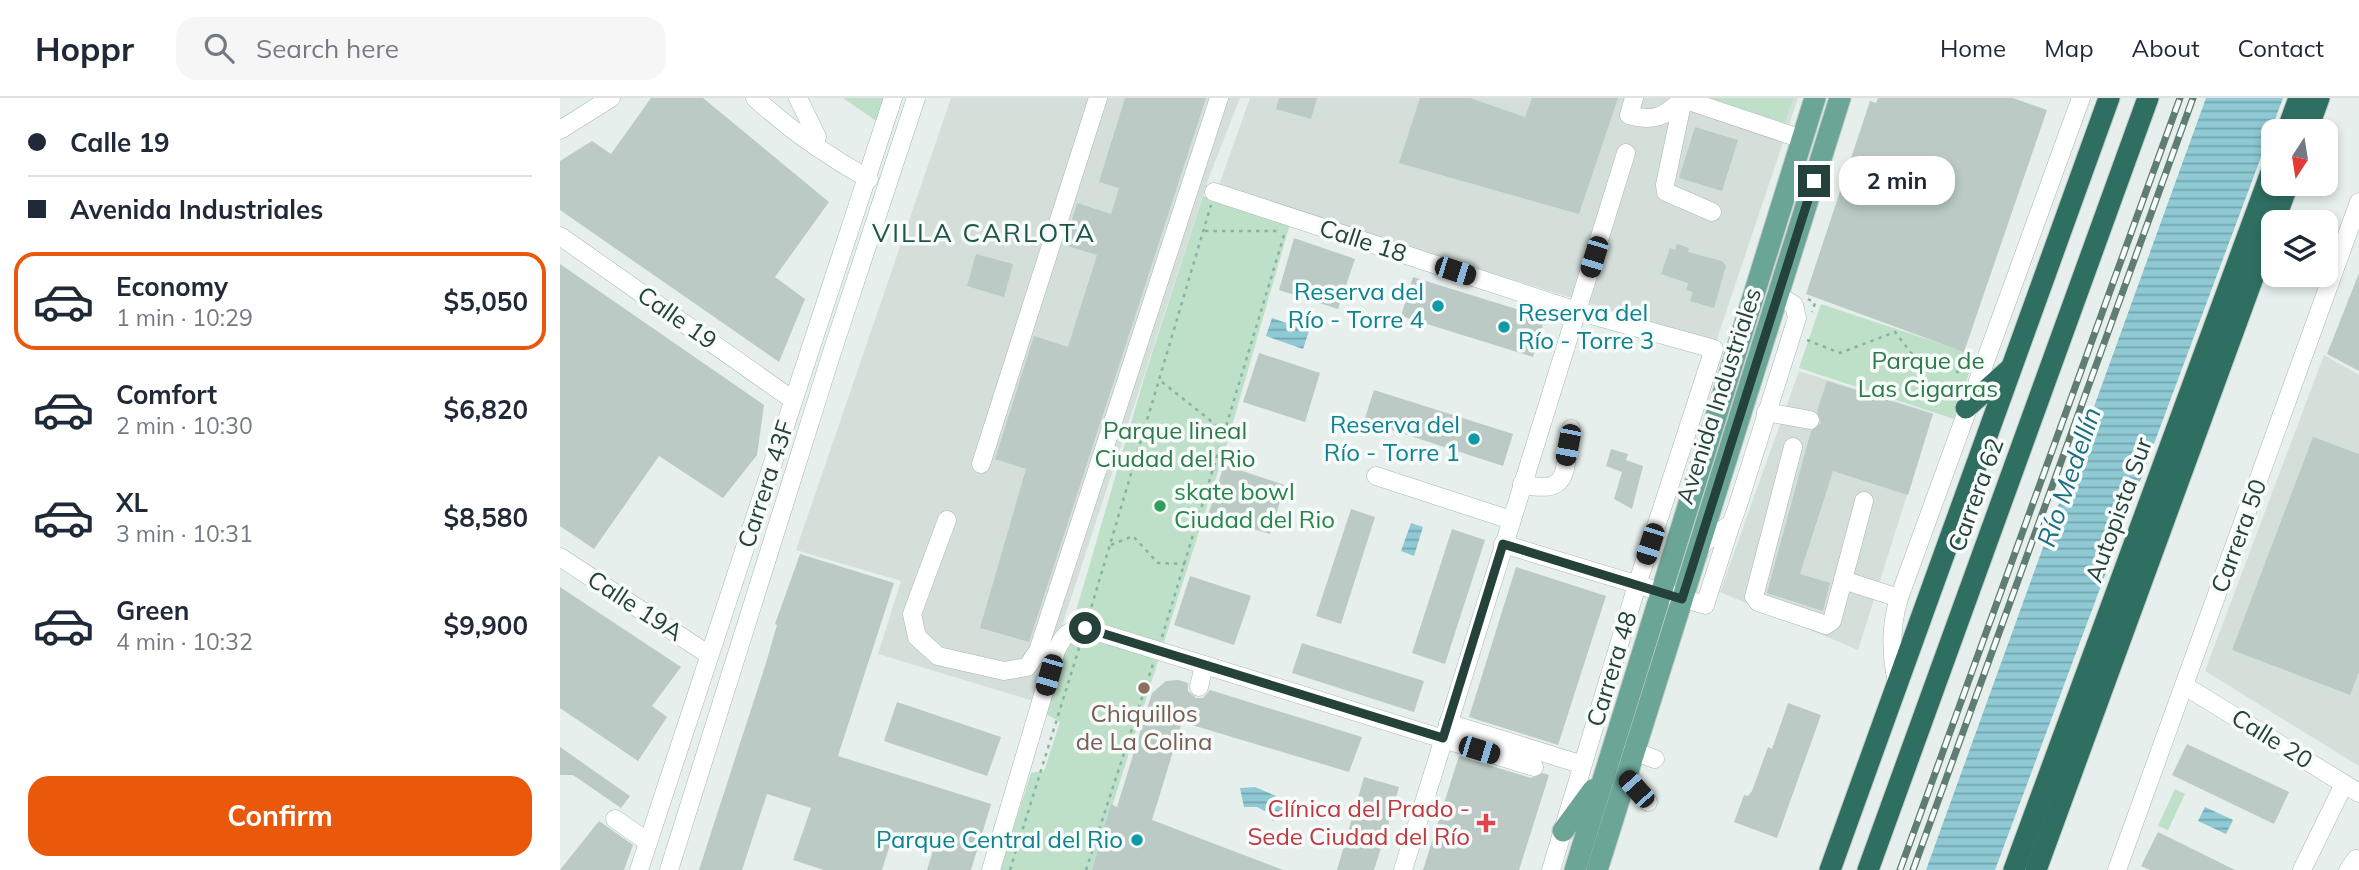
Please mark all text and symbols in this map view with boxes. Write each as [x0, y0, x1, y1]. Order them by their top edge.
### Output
search box [176, 17, 666, 80]
text: Hoppr [35, 28, 134, 69]
icon: search [200, 29, 238, 67]
text: Search here [256, 32, 399, 65]
text: Home [1940, 33, 2006, 63]
text: Map [2044, 33, 2094, 63]
text: About [2132, 33, 2200, 63]
text: Contact [2238, 33, 2324, 63]
north arrow [2261, 119, 2338, 196]
map controls [2261, 119, 2338, 287]
text: Calle 19 [70, 126, 170, 159]
callout: 2 min [1838, 156, 1954, 206]
route end [1798, 165, 1830, 197]
text: 2 min [1867, 166, 1927, 195]
text: Avenida Industriales [70, 193, 323, 226]
button: layers [2261, 210, 2338, 287]
street label: Calle 18 [1316, 212, 1411, 268]
district label: VILLA CARLOTA [872, 216, 1096, 249]
car [1578, 234, 1611, 280]
car [1432, 255, 1479, 287]
icon: car [32, 270, 95, 333]
text: Economy [116, 270, 228, 303]
place label: Reserva del Río - Torre 4 [1288, 276, 1424, 334]
street label: Calle 19 [632, 279, 723, 355]
street label: Avenida Industriales [1669, 284, 1767, 508]
text: $5,050 [444, 285, 528, 318]
place label: Reserva del Río - Torre 3 [1518, 297, 1654, 355]
marker: Reserva del Río - Torre 4 [1430, 298, 1446, 314]
text: 1 min · 10:29 [116, 303, 253, 332]
marker: Reserva del Río - Torre 3 [1496, 319, 1512, 335]
park label: Parque de Las Cigarras [1858, 345, 1998, 403]
icon: car [32, 378, 95, 441]
text: Comfort [116, 378, 217, 411]
text: $6,820 [444, 393, 528, 426]
water label: Río Medellín [2029, 403, 2108, 551]
place label: Reserva del Río - Torre 1 [1324, 409, 1460, 467]
text: 2 min · 10:30 [116, 411, 253, 440]
park label: Parque lineal Ciudad del Rio [1095, 415, 1255, 473]
street label: Carrera 43F [730, 416, 800, 551]
car [1554, 422, 1583, 468]
marker: Reserva del Río - Torre 1 [1466, 431, 1482, 447]
street label: Autopista Sur [2078, 433, 2158, 586]
street label: Carrera 62 [1941, 434, 2009, 556]
street label: Carrera 50 [2204, 475, 2272, 597]
place label: skate bowl Ciudad del Rio [1174, 476, 1335, 534]
icon: car [32, 486, 95, 549]
text: XL [116, 486, 148, 519]
marker: skate bowl Ciudad del Rio [1152, 498, 1168, 514]
text: $8,580 [444, 501, 528, 534]
text: 3 min · 10:31 [116, 519, 253, 548]
car [1634, 521, 1667, 567]
street label: Calle 19A [582, 563, 689, 647]
icon: car [32, 594, 95, 657]
text: Green [116, 594, 189, 627]
street label: Carrera 48 [1579, 608, 1643, 730]
text: $9,900 [444, 609, 528, 642]
route start [1069, 612, 1101, 644]
text: 4 min · 10:32 [116, 627, 253, 656]
car [1034, 652, 1065, 698]
marker: Chiquillos de La Colina [1136, 680, 1152, 696]
place label: Chiquillos de La Colina [1076, 698, 1212, 756]
street label: Calle 20 [2226, 702, 2319, 775]
car [1456, 734, 1503, 766]
car [1615, 766, 1658, 812]
button: Confirm [28, 776, 532, 856]
place label: Clínica del Prado - Sede Ciudad del Río [1247, 793, 1470, 851]
marker: Clínica del Prado - Sede Ciudad del Río [1476, 813, 1496, 833]
place label: Parque Central del Rio [876, 824, 1123, 854]
marker: Parque Central del Rio [1129, 832, 1145, 848]

